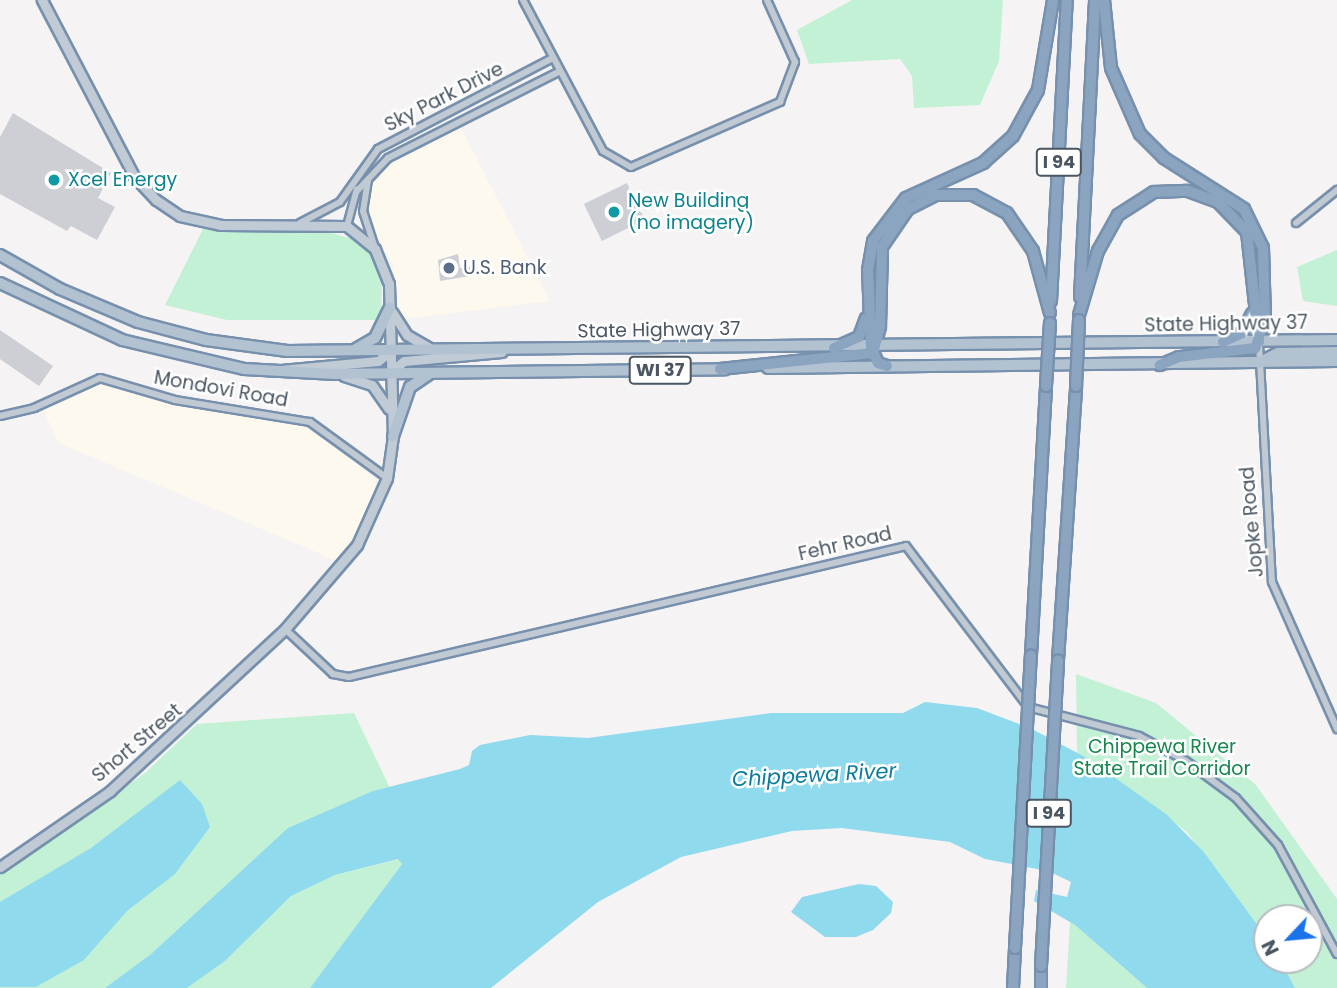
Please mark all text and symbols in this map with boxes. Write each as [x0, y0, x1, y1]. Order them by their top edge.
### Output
street label: Sky Park Drive [381, 57, 507, 137]
road number: I 94 [1034, 148, 1084, 176]
place label: Xcel Energy [68, 169, 177, 191]
marker: Xcel Energy [46, 172, 62, 188]
place label: New Building (no imagery) [628, 190, 754, 234]
marker: New Building (no imagery) [606, 204, 622, 220]
place label: U.S. Bank [463, 257, 546, 279]
marker: U.S. Bank [441, 260, 457, 276]
street label: State Highway 37 [1144, 311, 1308, 337]
street label: State Highway 37 [577, 317, 741, 343]
road number: WI 37 [628, 356, 692, 384]
street label: Mondovi Road [152, 366, 290, 412]
street label: Jopke Road [1236, 466, 1268, 578]
street label: Fehr Road [796, 522, 894, 566]
street label: Short Street [87, 699, 187, 787]
park label: Chippewa River State Trail Corridor [1073, 736, 1251, 780]
water label: Chippewa River [731, 758, 897, 792]
road number: I 94 [1024, 798, 1074, 828]
north arrow [1253, 904, 1323, 974]
text: N [1255, 935, 1286, 960]

